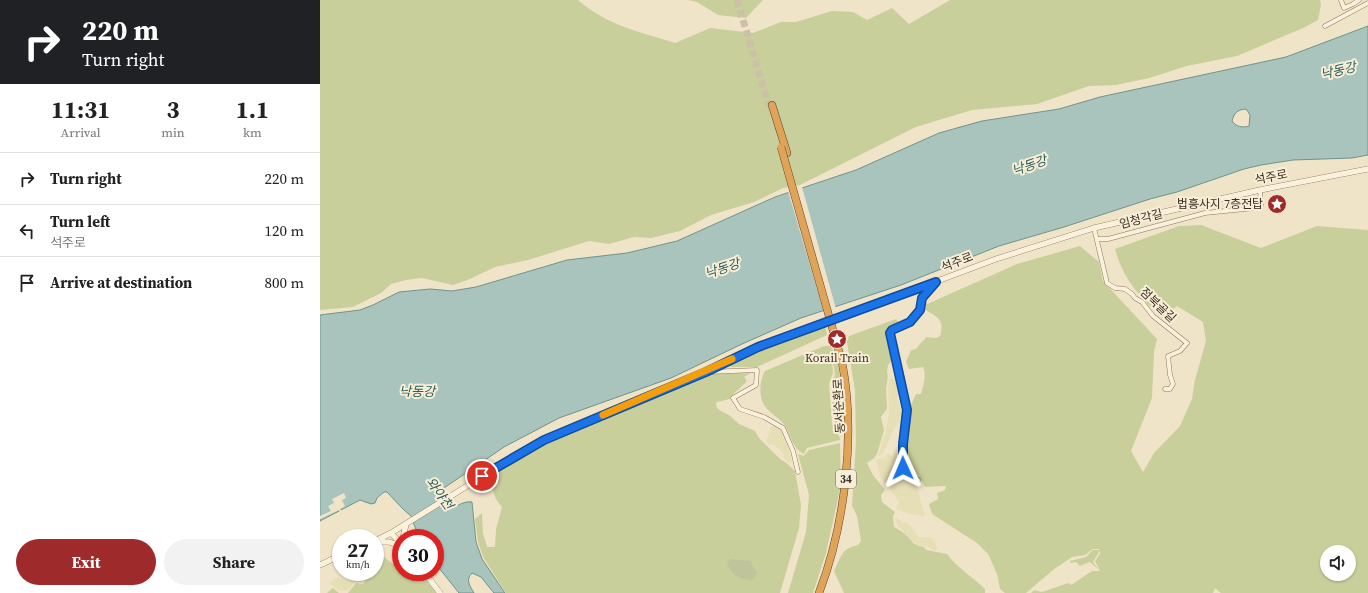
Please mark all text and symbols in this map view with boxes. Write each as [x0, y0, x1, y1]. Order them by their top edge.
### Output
text: 220 m [82, 11, 159, 49]
icon: right [16, 16, 68, 68]
text: Turn right [82, 47, 164, 72]
water label: 낙동강 [1319, 58, 1359, 83]
text: 11:31 [51, 93, 110, 126]
text: 3 [166, 93, 180, 126]
text: 1.1 [236, 93, 269, 126]
text: Arrival [61, 124, 101, 141]
text: min [161, 124, 185, 141]
text: km [243, 124, 262, 141]
water label: 낙동강 [1009, 151, 1051, 179]
street label: 석주로 [1253, 166, 1289, 188]
icon: right [16, 168, 38, 190]
text: Turn right [50, 168, 122, 189]
text: 220 m [264, 168, 304, 189]
place icon: 법흥사지 7층전탑 [1266, 193, 1288, 215]
place label: 법흥사지 7층전탑 [1177, 196, 1263, 212]
street label: 임청각길 [1118, 206, 1164, 232]
text: Turn left [50, 211, 110, 232]
icon: left [16, 220, 38, 242]
text: 120 m [264, 220, 304, 241]
text: 석주로 [50, 234, 86, 251]
street label: 석주로 [939, 249, 975, 275]
water label: 낙동강 [702, 254, 744, 282]
icon: arrive [16, 272, 38, 294]
text: Arrive at destination [50, 272, 192, 293]
text: 800 m [264, 272, 304, 293]
street label: 점북골길 [1136, 284, 1180, 326]
place icon: Korail Train [826, 328, 848, 350]
place label: Korail Train [805, 350, 869, 366]
street label: 동서순환로 [830, 378, 848, 434]
water label: 낙동강 [399, 383, 437, 400]
position arrow [882, 447, 924, 489]
pin [465, 459, 499, 493]
icon: arrive [471, 465, 493, 487]
road number: 34 [836, 470, 856, 488]
water label: 와야천 [422, 474, 458, 514]
speed limit sign: 30 [392, 529, 444, 581]
text: 27 [347, 536, 369, 564]
button: Exit [16, 539, 156, 585]
button: Share [164, 539, 304, 585]
map controls [1320, 545, 1356, 581]
button: sound [1320, 545, 1356, 581]
text: km/h [346, 558, 370, 571]

